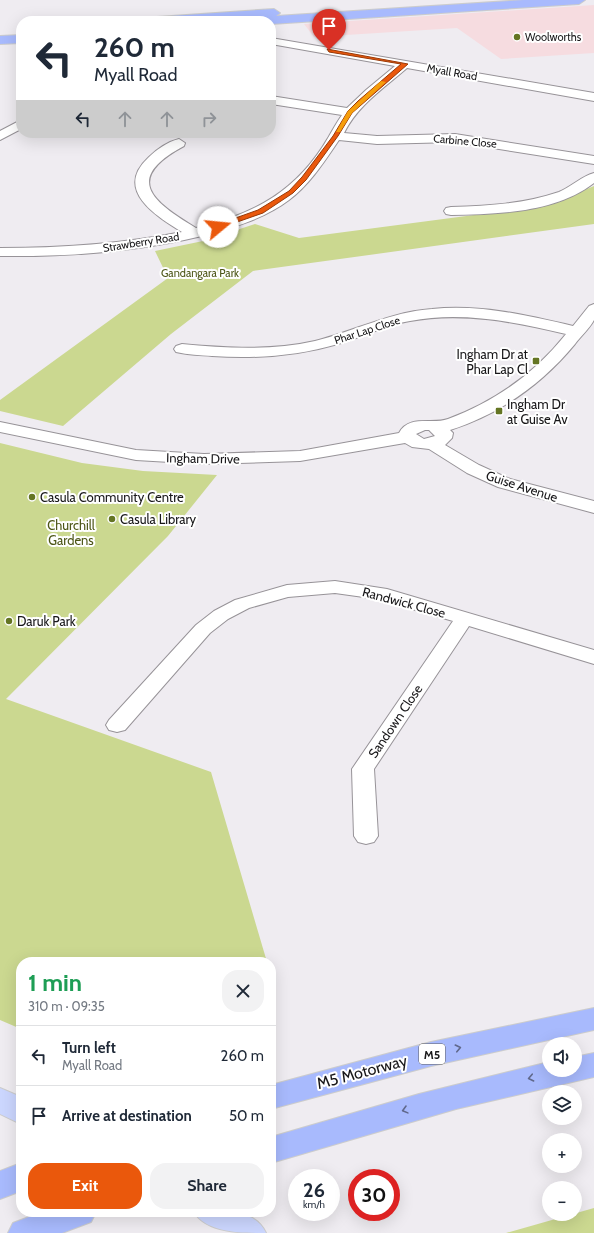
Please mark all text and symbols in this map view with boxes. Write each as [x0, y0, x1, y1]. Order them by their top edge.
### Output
pin [312, 9, 346, 50]
icon: arrive [318, 15, 340, 37]
text: 260 m [94, 30, 175, 64]
place label: Woolworths [525, 30, 582, 44]
icon: left [28, 32, 80, 84]
marker: Woolworths [512, 32, 522, 42]
street label: Myall Road [426, 61, 478, 83]
text: Myall Road [94, 64, 177, 86]
icon: left [72, 108, 94, 130]
icon: ahead [114, 108, 136, 130]
icon: ahead [156, 108, 178, 130]
icon: right [198, 108, 220, 130]
street label: Carbine Close [433, 131, 498, 151]
position arrow [197, 206, 239, 248]
street label: Strawberry Road [102, 229, 180, 255]
park label: Gandangara Park [161, 266, 239, 280]
street label: Phar Lap Close [332, 313, 402, 347]
place label: Ingham Dr at Phar Lap Cl [457, 346, 529, 377]
marker: Ingham Dr at Phar Lap Cl [531, 356, 541, 366]
place label: Ingham Dr at Guise Av [507, 396, 568, 427]
marker: Ingham Dr at Guise Av [494, 406, 504, 416]
street label: Ingham Drive [166, 449, 240, 467]
street label: Guise Avenue [484, 467, 560, 505]
place label: Casula Community Centre [40, 489, 184, 505]
marker: Casula Community Centre [27, 492, 37, 502]
place label: Casula Library [120, 511, 197, 527]
marker: Casula Library [107, 514, 117, 524]
park label: Churchill Gardens [47, 517, 95, 548]
street label: Randwick Close [361, 583, 448, 621]
place label: Daruk Park [17, 613, 76, 629]
marker: Daruk Park [4, 616, 14, 626]
street label: Sandown Close [365, 681, 426, 761]
text: 1 min [28, 968, 82, 997]
button: close [222, 970, 264, 1012]
text: 310 m · 09:35 [28, 998, 105, 1014]
map controls [542, 1037, 582, 1221]
button: sound [542, 1037, 582, 1077]
text: Turn left [62, 1039, 116, 1057]
road number: M5 [419, 1044, 445, 1064]
one-way arrow [454, 1044, 461, 1053]
icon: left [28, 1045, 50, 1067]
text: 260 m [221, 1047, 264, 1065]
street label: M5 Motorway [315, 1051, 409, 1093]
text: Myall Road [62, 1057, 122, 1073]
one-way arrow [528, 1074, 534, 1082]
button: layers [542, 1085, 582, 1125]
icon: arrive [28, 1105, 50, 1127]
one-way arrow [401, 1105, 408, 1113]
text: Arrive at destination [62, 1107, 192, 1125]
text: 50 m [229, 1107, 264, 1125]
button: + [542, 1133, 582, 1173]
button: Exit [28, 1163, 142, 1209]
button: Share [150, 1163, 264, 1209]
speed limit sign: 30 [348, 1169, 400, 1221]
text: 26 [303, 1178, 325, 1202]
button: − [542, 1181, 582, 1221]
text: km/h [303, 1198, 325, 1211]

